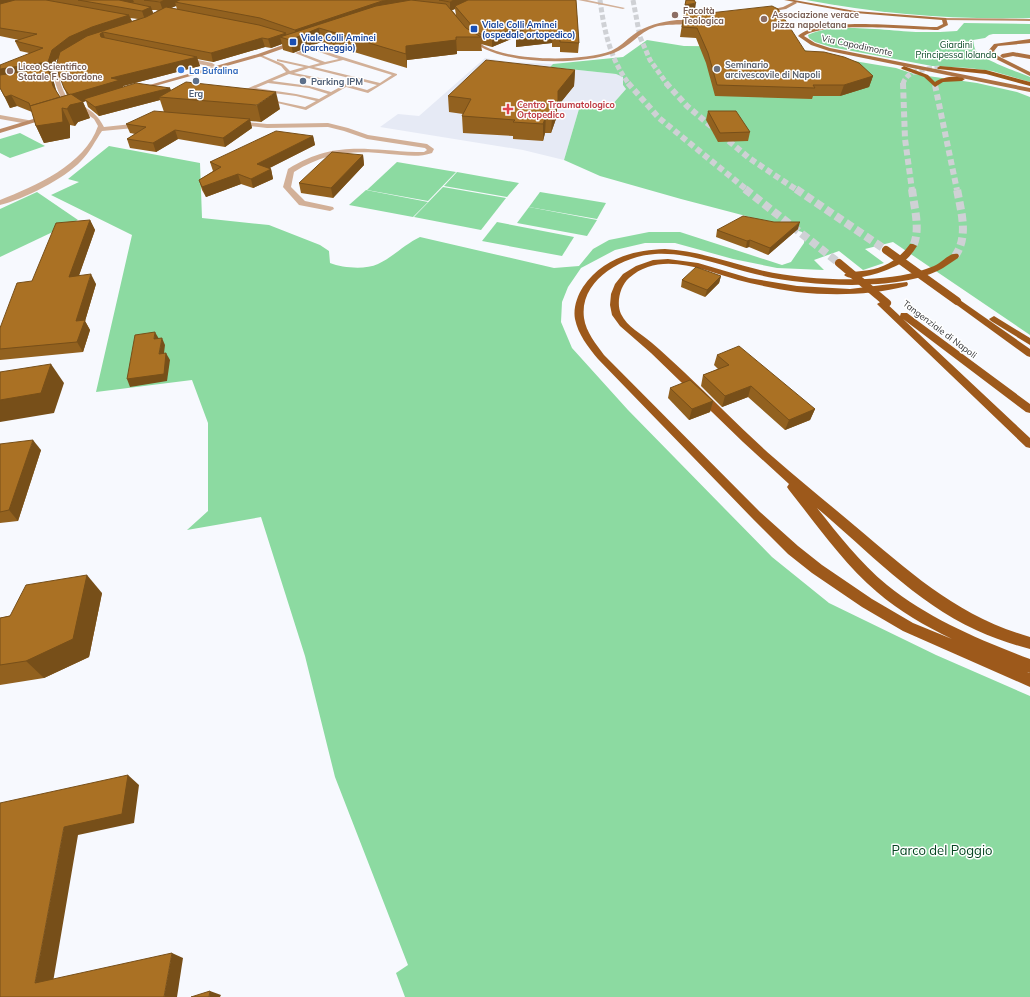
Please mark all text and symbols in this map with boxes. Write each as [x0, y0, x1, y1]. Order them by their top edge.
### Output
place label: Facoltà Teologica [683, 5, 724, 26]
place label: Associazione verace pizza napoletana [772, 9, 859, 30]
marker: Facoltà Teologica [670, 10, 680, 20]
marker: Associazione verace pizza napoletana [759, 14, 769, 24]
place label: Viale Colli Aminei (ospedale ortopedico) [481, 19, 576, 40]
marker: Viale Colli Aminei (ospedale ortopedico) [469, 24, 479, 34]
place label: Viale Colli Aminei (parcheggio) [300, 32, 376, 53]
street label: Via Capodimonte [821, 32, 893, 58]
marker: Viale Colli Aminei (parcheggio) [288, 37, 298, 47]
park label: Giardini Principessa Iolanda [915, 39, 997, 60]
place label: Seminario arcivescovile di Napoli [725, 59, 820, 80]
place label: Liceo Scientifico Statale F. Sbordone [18, 61, 103, 82]
marker: Seminario arcivescovile di Napoli [712, 64, 722, 74]
marker: La Bufalina [176, 65, 186, 75]
place label: La Bufalina [189, 65, 239, 76]
marker: Liceo Scientifico Statale F. Sbordone [5, 66, 15, 76]
marker: Erg [191, 76, 201, 86]
marker: Parking IPM [298, 76, 308, 86]
place label: Parking IPM [311, 76, 363, 87]
place label: Erg [189, 88, 204, 99]
place label: Centro Traumatologico Ortopedico [517, 99, 615, 120]
marker: Centro Traumatologico Ortopedico [502, 103, 514, 115]
street label: Tangenziale di Napoli [901, 298, 979, 360]
park label: Parco del Poggio [892, 842, 992, 858]

